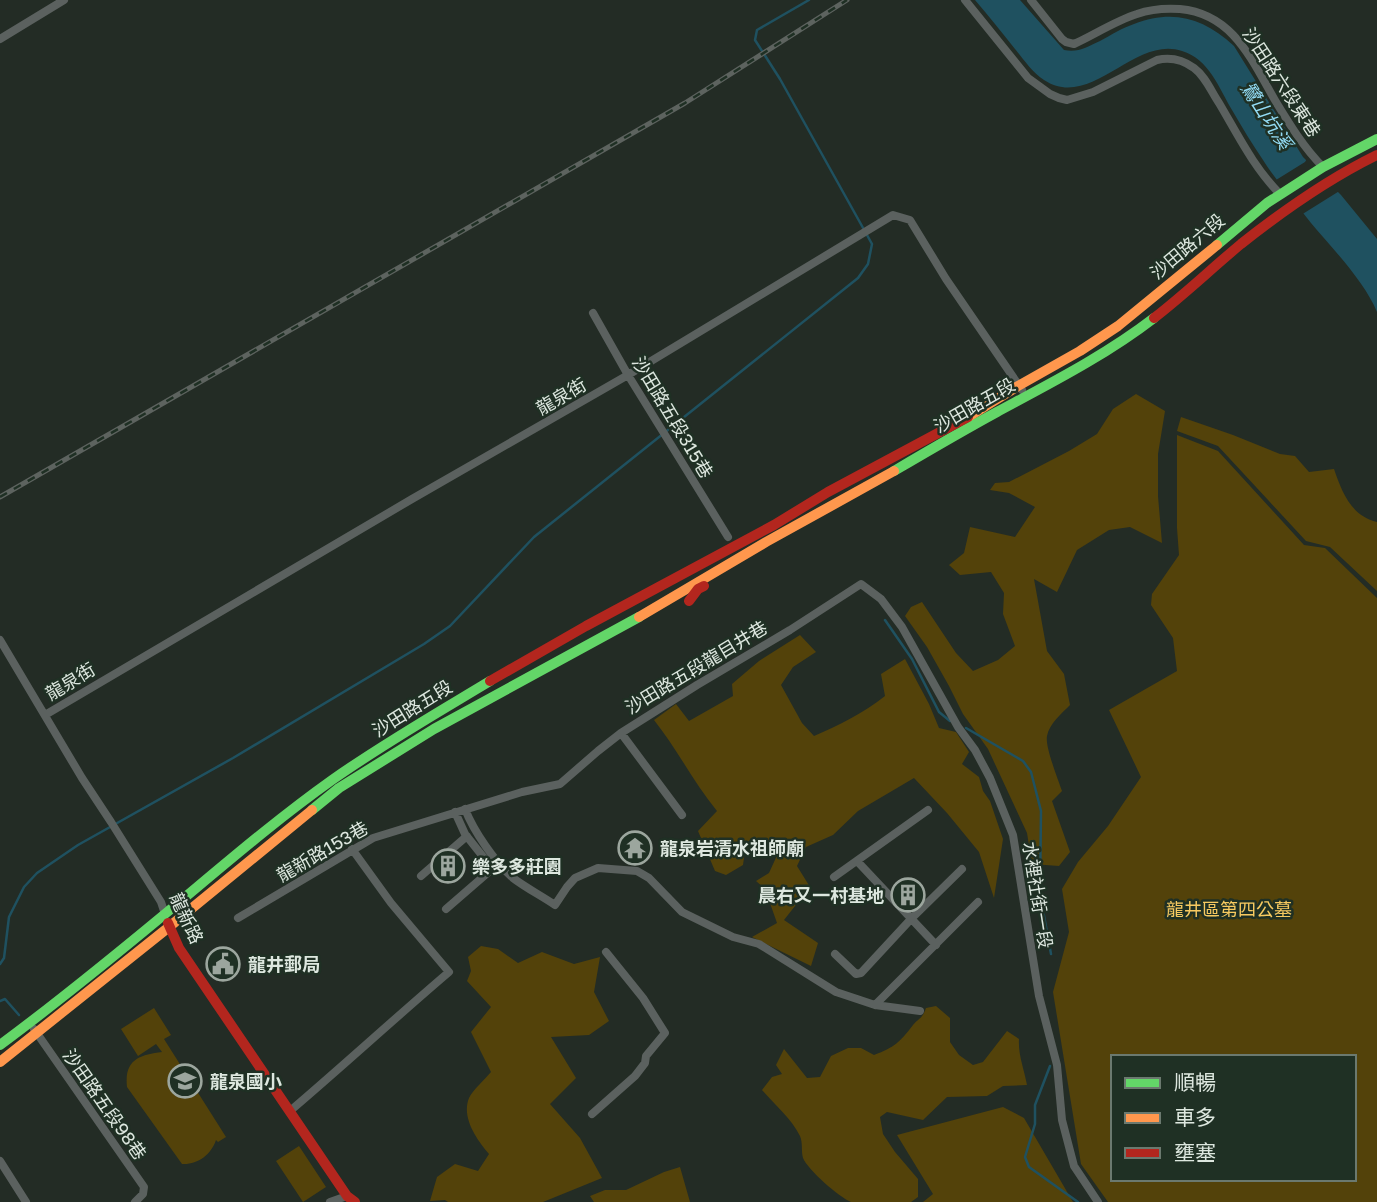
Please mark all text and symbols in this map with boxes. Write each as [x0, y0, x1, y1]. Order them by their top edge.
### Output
street label: 沙田路六段東巷 [1238, 23, 1326, 141]
water label: 鷺山坑溪 [1237, 77, 1299, 156]
street label: 沙田路六段 [1145, 209, 1229, 283]
street label: 沙田路五段315巷 [628, 352, 718, 482]
street label: 龍泉街 [532, 373, 590, 419]
street label: 沙田路五段 [930, 373, 1018, 437]
street label: 沙田路五段龍目井巷 [621, 616, 771, 718]
street label: 龍泉街 [41, 658, 99, 704]
street label: 沙田路五段 [368, 675, 456, 741]
street label: 龍新路153巷 [272, 816, 372, 886]
temple icon: 龍泉岩清水祖師廟 [616, 829, 654, 867]
place label: 龍泉岩清水祖師廟 [660, 837, 804, 859]
street label: 水裡社街一段 [1019, 840, 1057, 950]
building icon: 樂多多莊園 [429, 847, 467, 885]
place label: 樂多多莊園 [472, 855, 562, 877]
building icon: 晨右又一村基地 [889, 876, 927, 914]
place label: 晨右又一村基地 [758, 884, 884, 906]
street label: 龍新路 [166, 889, 208, 947]
park label: 龍井區第四公墓 [1166, 898, 1292, 920]
public building icon: 龍井郵局 [204, 945, 242, 983]
place label: 龍井郵局 [248, 953, 320, 975]
street label: 沙田路五段98巷 [59, 1044, 151, 1164]
legend [1111, 1055, 1356, 1181]
school or university icon: 龍泉國小 [166, 1062, 204, 1100]
text: 順暢 [1174, 1069, 1216, 1095]
place label: 龍泉國小 [210, 1070, 282, 1092]
text: 車多 [1174, 1104, 1216, 1130]
text: 壅塞 [1174, 1139, 1216, 1165]

